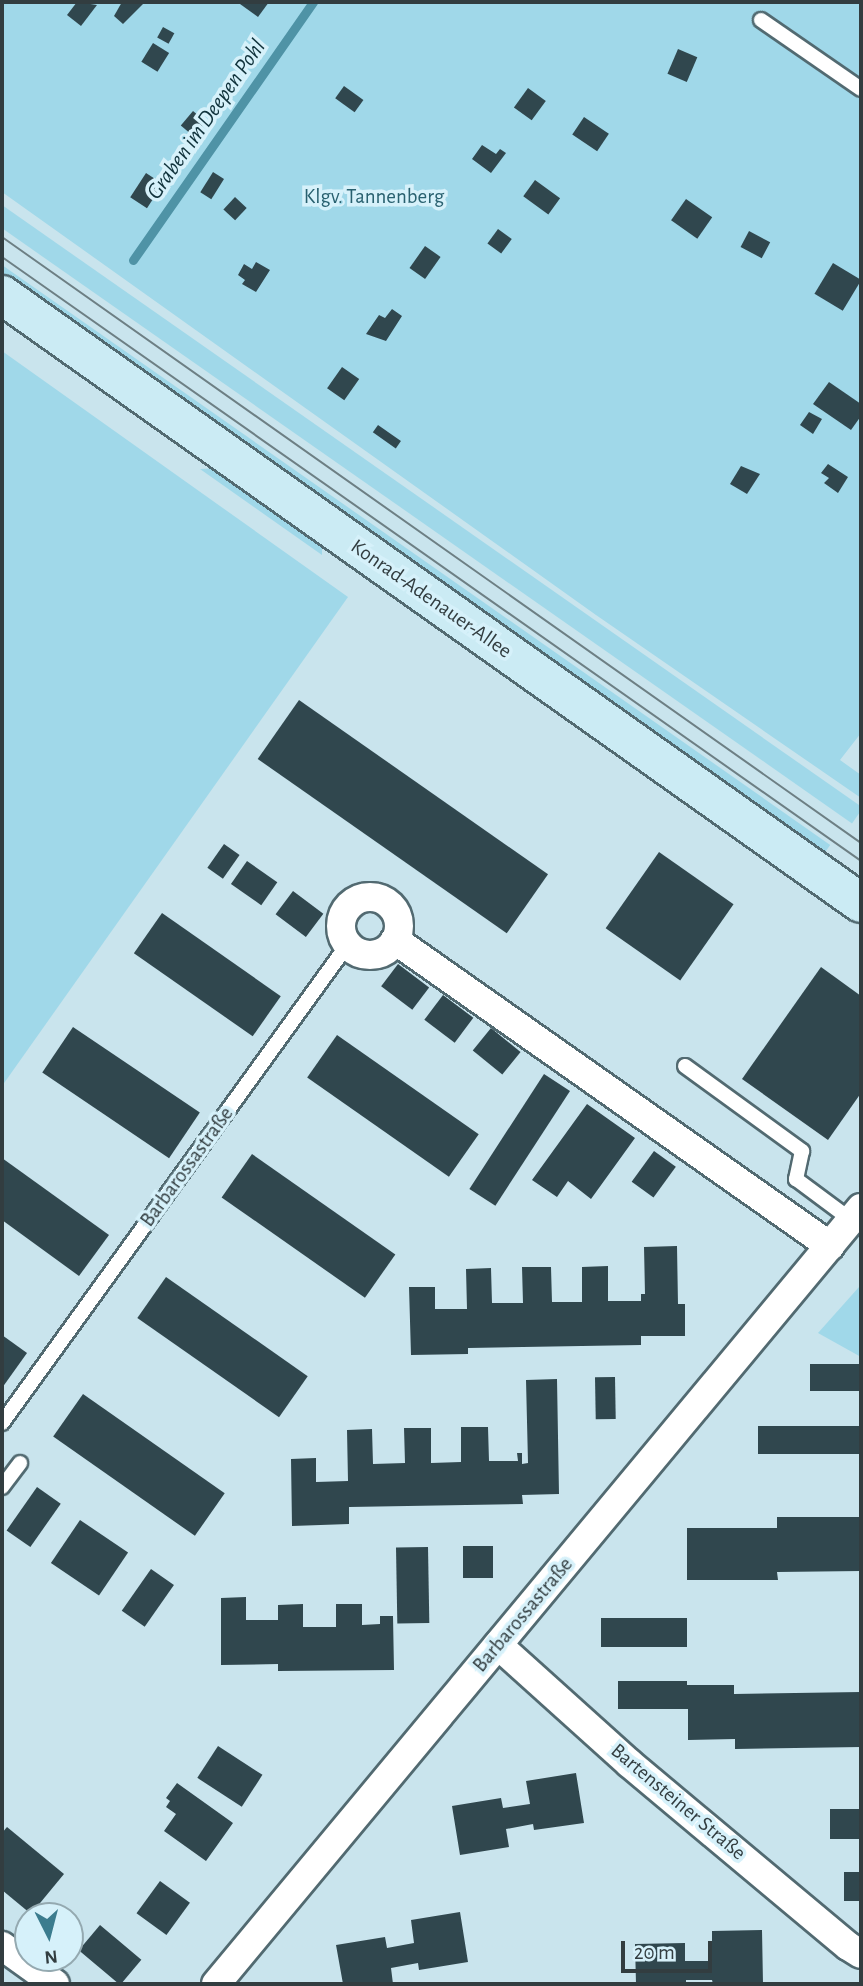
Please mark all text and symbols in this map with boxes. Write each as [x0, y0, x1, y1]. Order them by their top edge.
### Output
water label: Graben im Deepen Pohl [141, 35, 273, 205]
park label: Klgv. Tannenberg [304, 184, 444, 210]
street label: Konrad-Adenauer-Allee [346, 534, 516, 664]
street label: Barbarossastraße [135, 1102, 239, 1232]
street label: Barbarossastraße [468, 1552, 578, 1678]
street label: Bartensteiner Straße [605, 1738, 751, 1866]
north arrow [14, 1902, 84, 1972]
scale bar [625, 1926, 716, 1970]
text: 20 m [634, 1942, 675, 1963]
text: N [43, 1946, 59, 1967]

